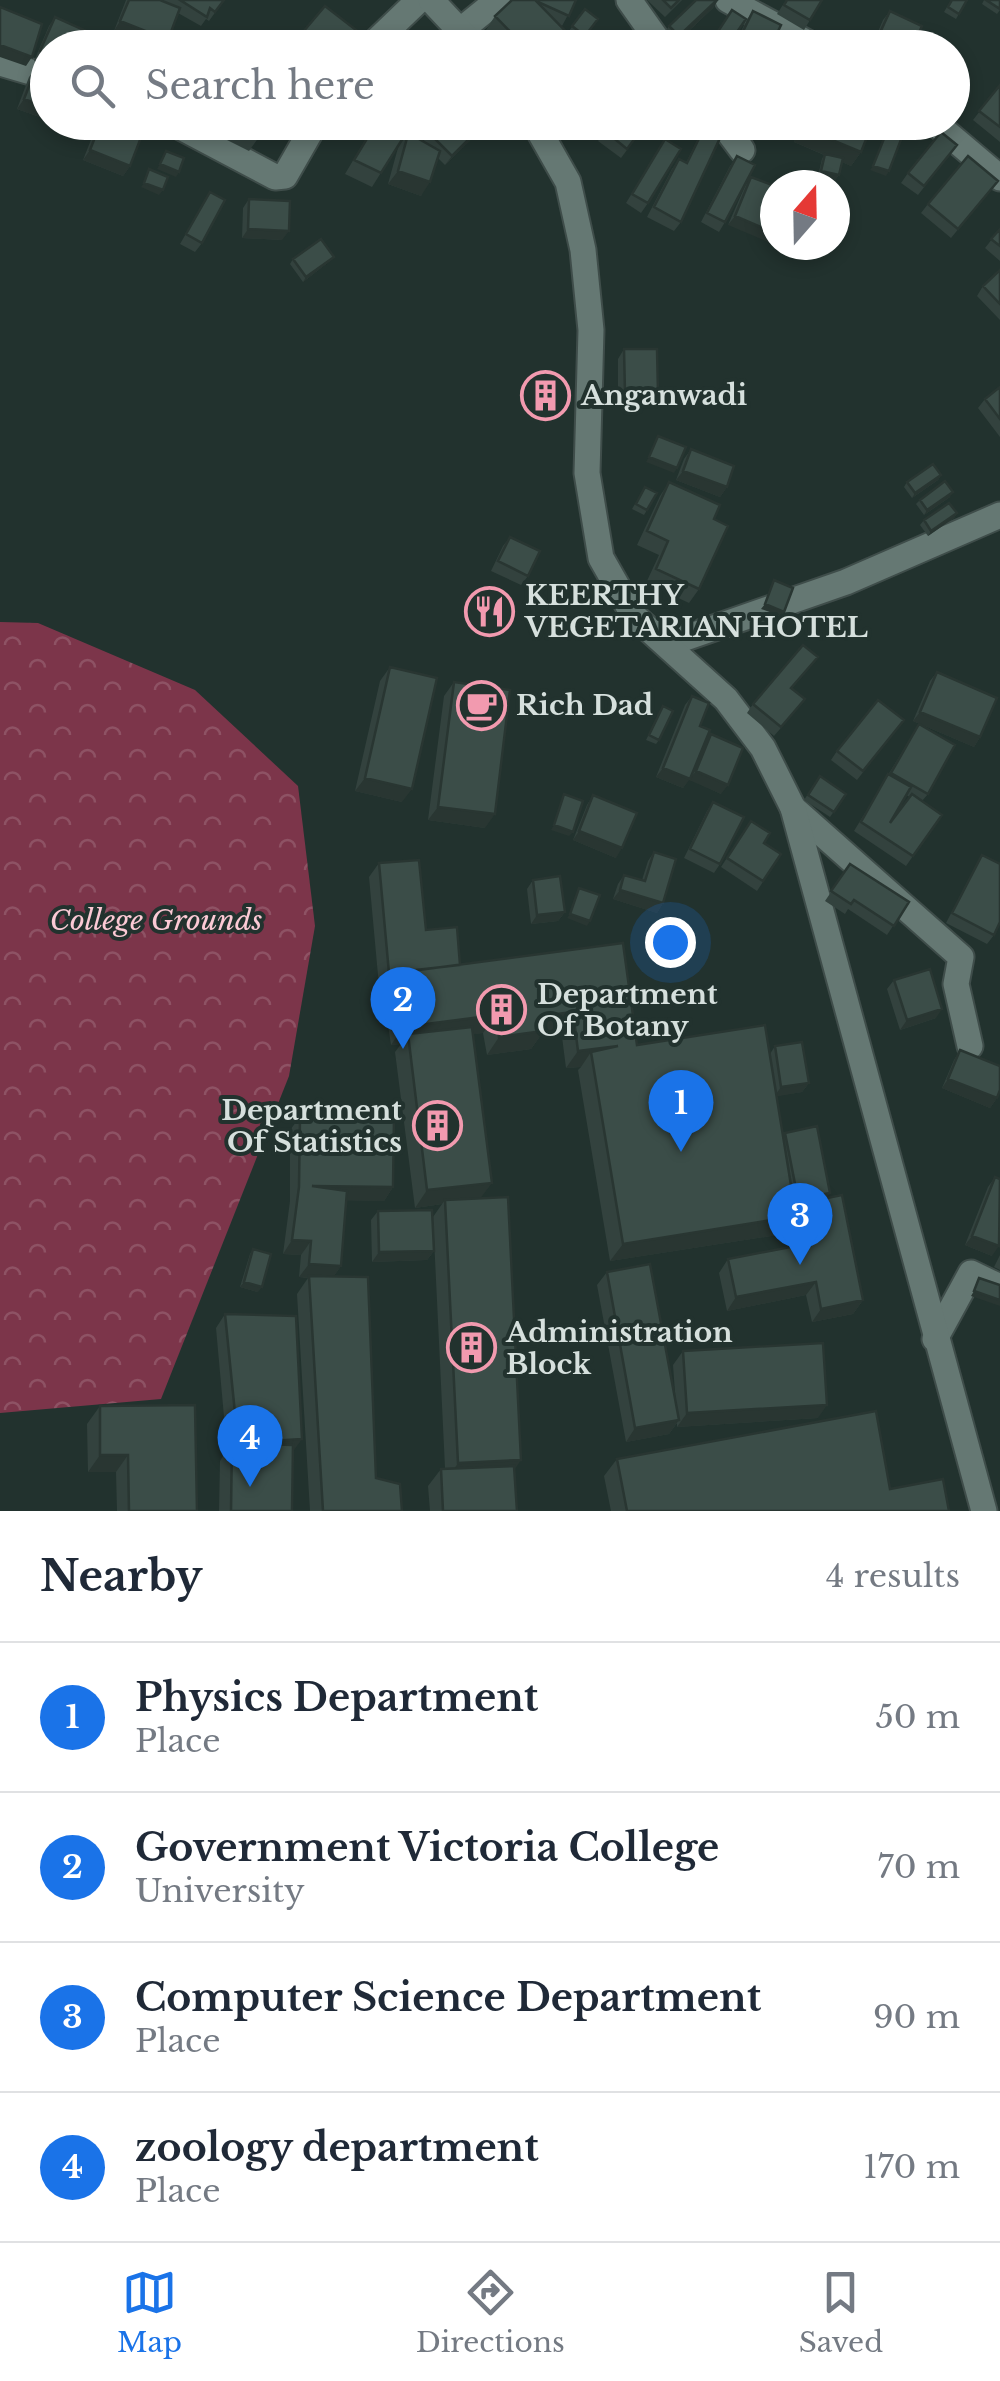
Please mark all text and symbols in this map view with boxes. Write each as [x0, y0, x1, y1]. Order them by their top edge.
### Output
search box [30, 30, 970, 140]
icon: search [65, 58, 120, 113]
text: Search here [145, 62, 375, 109]
north arrow [760, 170, 850, 260]
building icon: Anganwadi [520, 369, 572, 421]
place label: Anganwadi [580, 378, 747, 413]
place label: KEERTHY VEGETARIAN HOTEL [524, 578, 868, 645]
restaurant icon: KEERTHY VEGETARIAN HOTEL [464, 585, 516, 637]
cafe icon: Rich Dad [455, 679, 507, 731]
place label: Rich Dad [516, 688, 653, 723]
park label: College Grounds [50, 903, 262, 938]
your location [645, 917, 696, 968]
pin: 2 [370, 966, 436, 1049]
place label: Department Of Botany [537, 977, 718, 1044]
building icon: Department Of Botany [476, 984, 528, 1036]
pin: 1 [648, 1070, 714, 1152]
place label: Department Of Statistics [221, 1093, 402, 1160]
building icon: Department Of Statistics [411, 1100, 463, 1152]
pin: 3 [768, 1182, 832, 1265]
place label: Administration Block [505, 1315, 733, 1382]
building icon: Administration Block [445, 1322, 497, 1374]
pin: 4 [218, 1404, 282, 1487]
text: Nearby [40, 1550, 203, 1602]
text: 4 results [826, 1556, 960, 1596]
text: Physics Department [135, 1674, 538, 1721]
text: 1 [66, 1697, 79, 1737]
text: 50 m [875, 1697, 960, 1737]
text: Place [135, 1721, 221, 1761]
text: Government Victoria College [135, 1824, 719, 1871]
text: 2 [62, 1847, 83, 1887]
text: 70 m [878, 1847, 960, 1887]
text: University [135, 1871, 305, 1911]
text: Computer Science Department [135, 1974, 761, 2021]
text: 3 [62, 1997, 83, 2037]
text: 90 m [873, 1997, 960, 2037]
text: Place [135, 2021, 221, 2061]
text: zoology department [135, 2124, 539, 2171]
text: 4 [62, 2147, 83, 2187]
text: 170 m [863, 2147, 960, 2187]
text: Place [135, 2171, 221, 2211]
tab: Map [117, 2265, 182, 2360]
tab: Directions [416, 2265, 565, 2360]
tab: Saved [799, 2265, 883, 2360]

